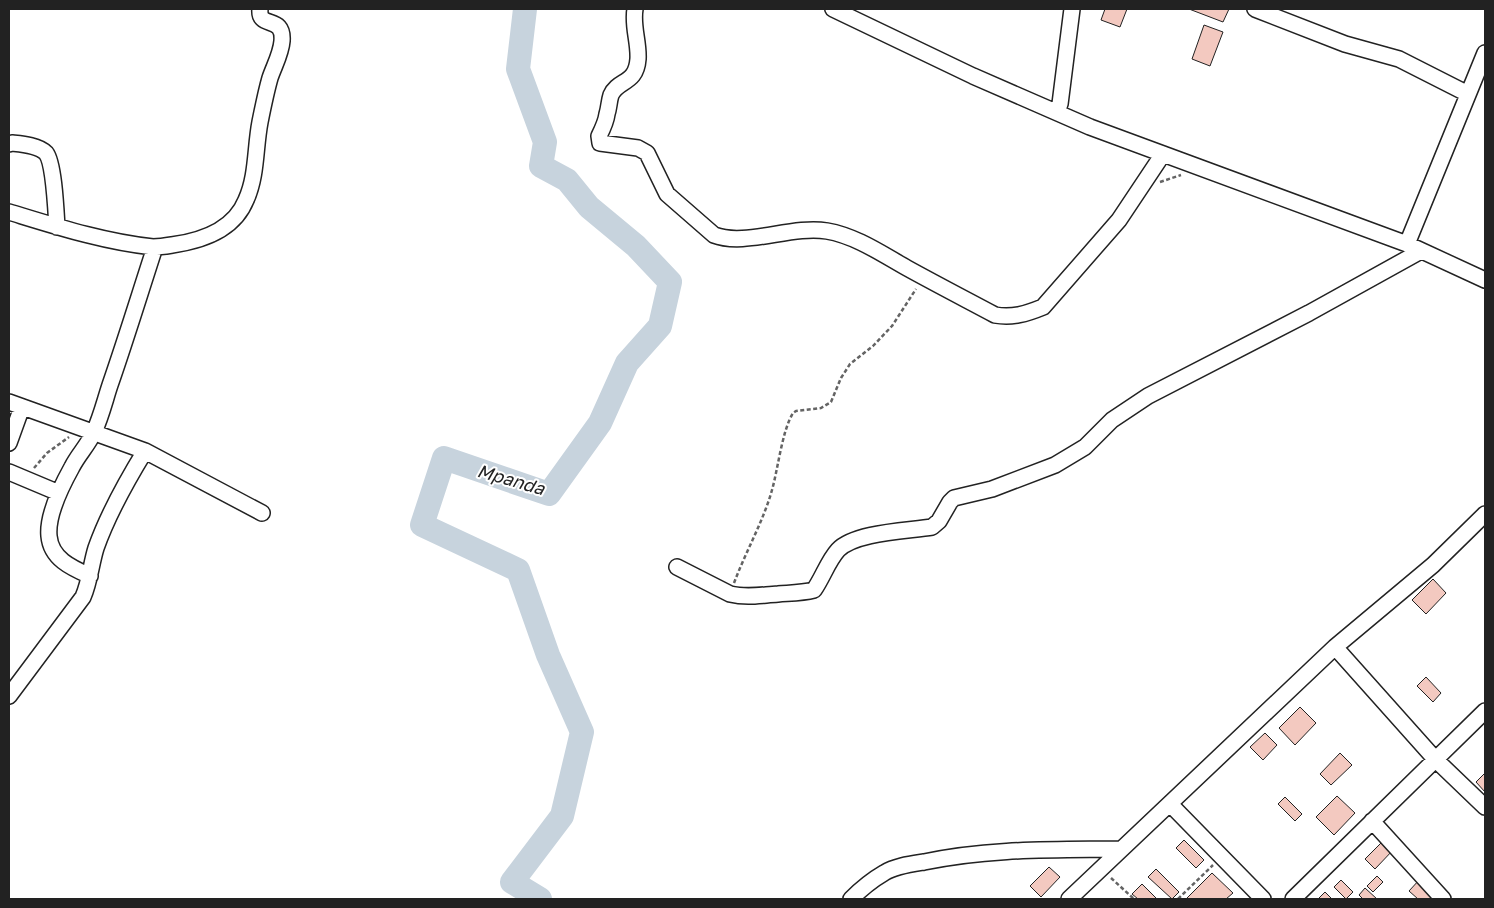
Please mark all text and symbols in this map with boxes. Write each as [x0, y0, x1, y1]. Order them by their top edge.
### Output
water label: Mpanda [475, 459, 548, 499]

